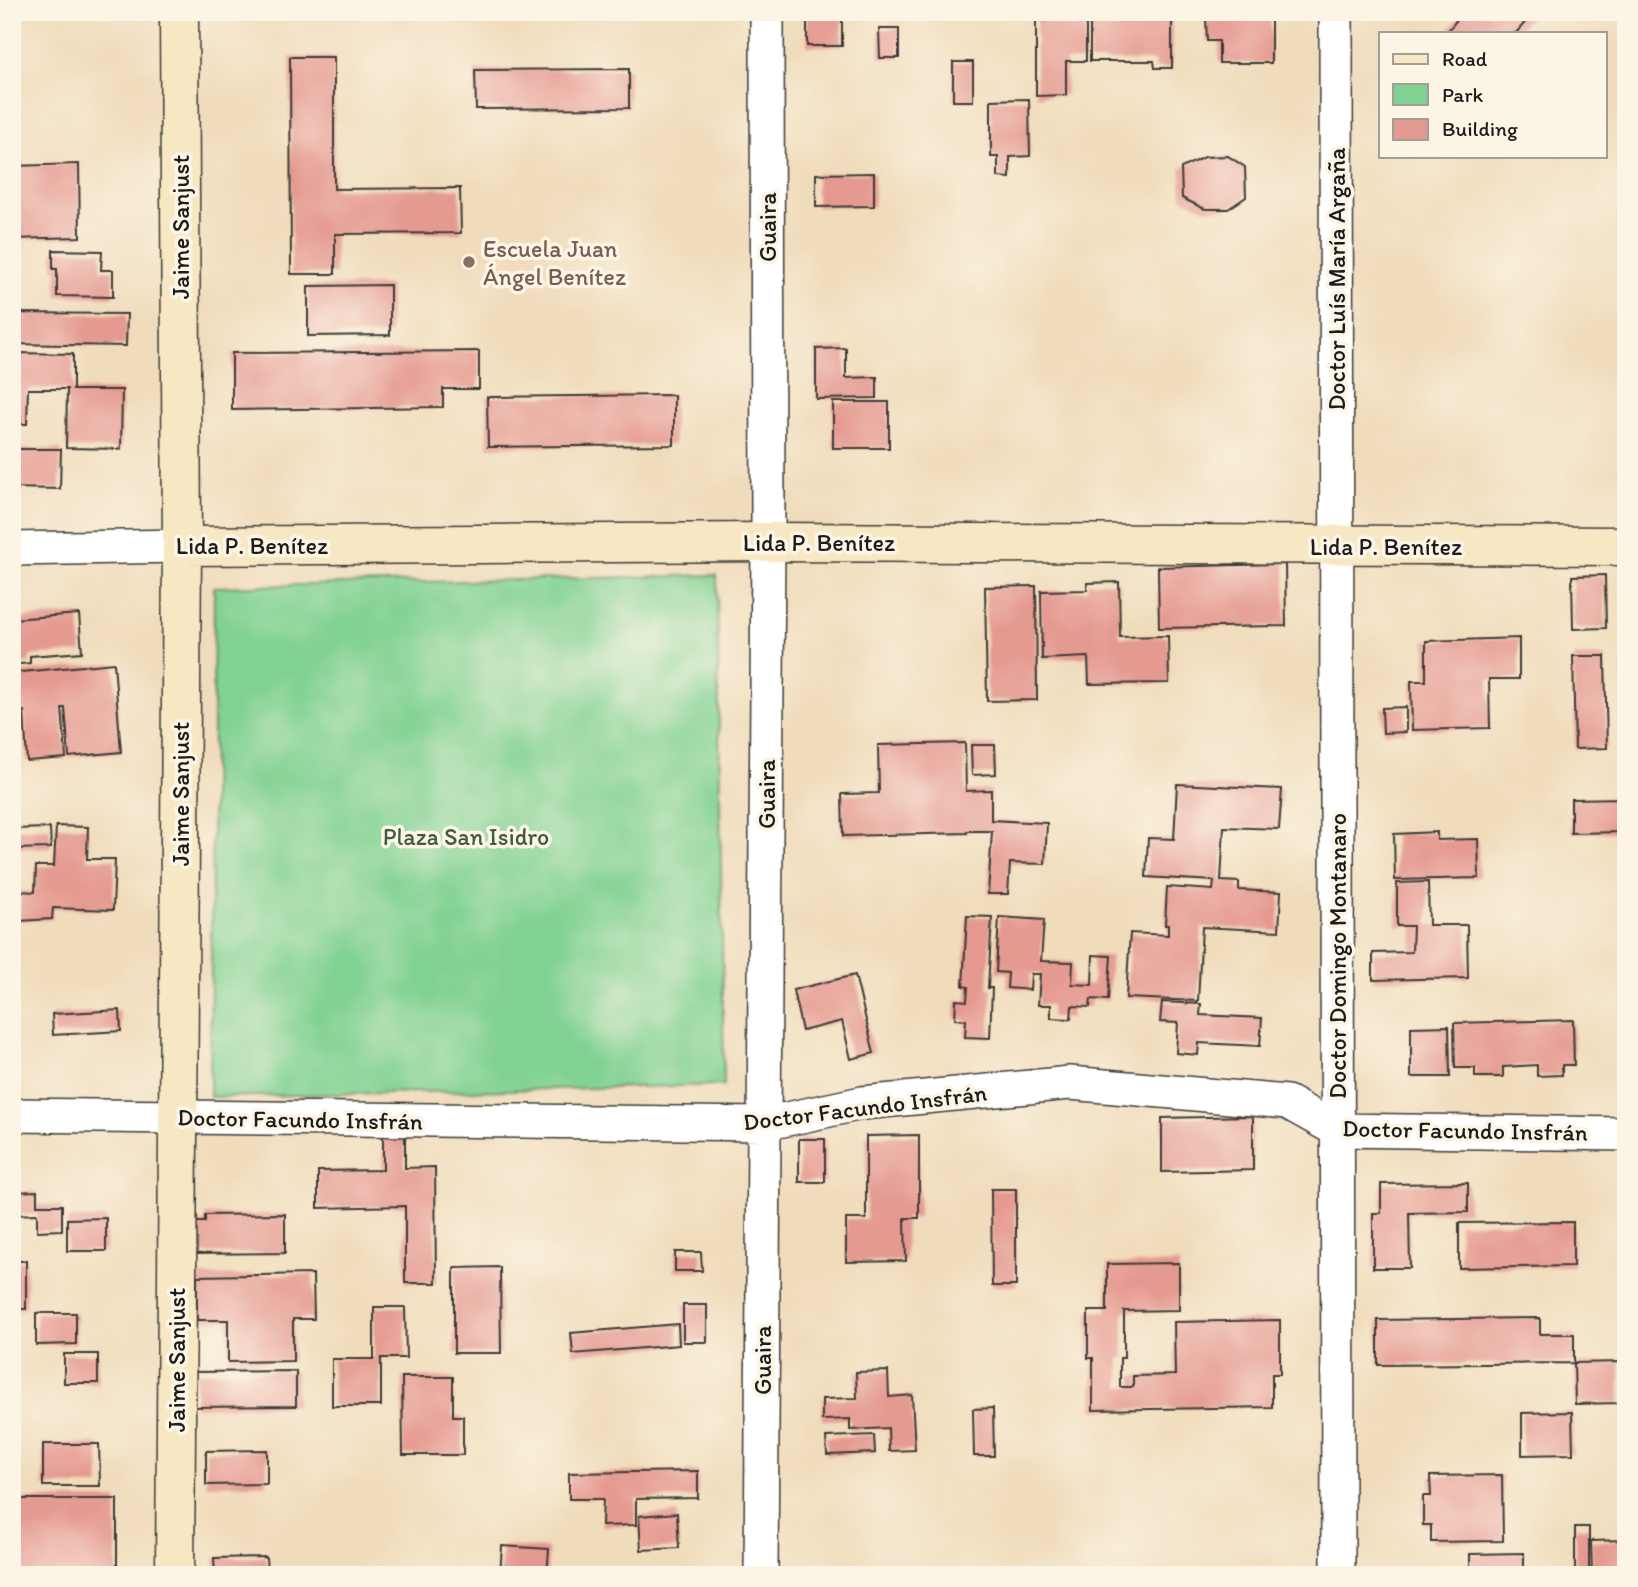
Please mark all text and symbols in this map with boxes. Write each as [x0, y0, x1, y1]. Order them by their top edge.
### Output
legend [1379, 32, 1606, 158]
text: Road [1442, 46, 1488, 71]
text: Park [1442, 82, 1484, 107]
text: Building [1442, 116, 1518, 141]
street label: Doctor Luís María Argaña [1322, 147, 1351, 411]
street label: Jaime Sanjust [166, 155, 195, 299]
street label: Guaira [753, 192, 782, 262]
place label: Escuela Juan Ángel Benítez [483, 234, 626, 291]
marker: Escuela Juan Ángel Benítez [461, 254, 477, 270]
street label: Lida P. Benítez [743, 528, 895, 557]
street label: Lida P. Benítez [176, 531, 328, 560]
street label: Lida P. Benítez [1310, 532, 1462, 561]
street label: Jaime Sanjust [166, 722, 195, 866]
street label: Guaira [752, 759, 781, 829]
street label: Doctor Domingo Montanaro [1323, 813, 1352, 1099]
park label: Plaza San Isidro [383, 822, 549, 851]
street label: Doctor Facundo Insfrán [741, 1078, 989, 1136]
street label: Doctor Facundo Insfrán [177, 1102, 423, 1136]
street label: Doctor Facundo Insfrán [1342, 1113, 1588, 1147]
street label: Jaime Sanjust [162, 1288, 191, 1432]
street label: Guaira [748, 1325, 777, 1395]

